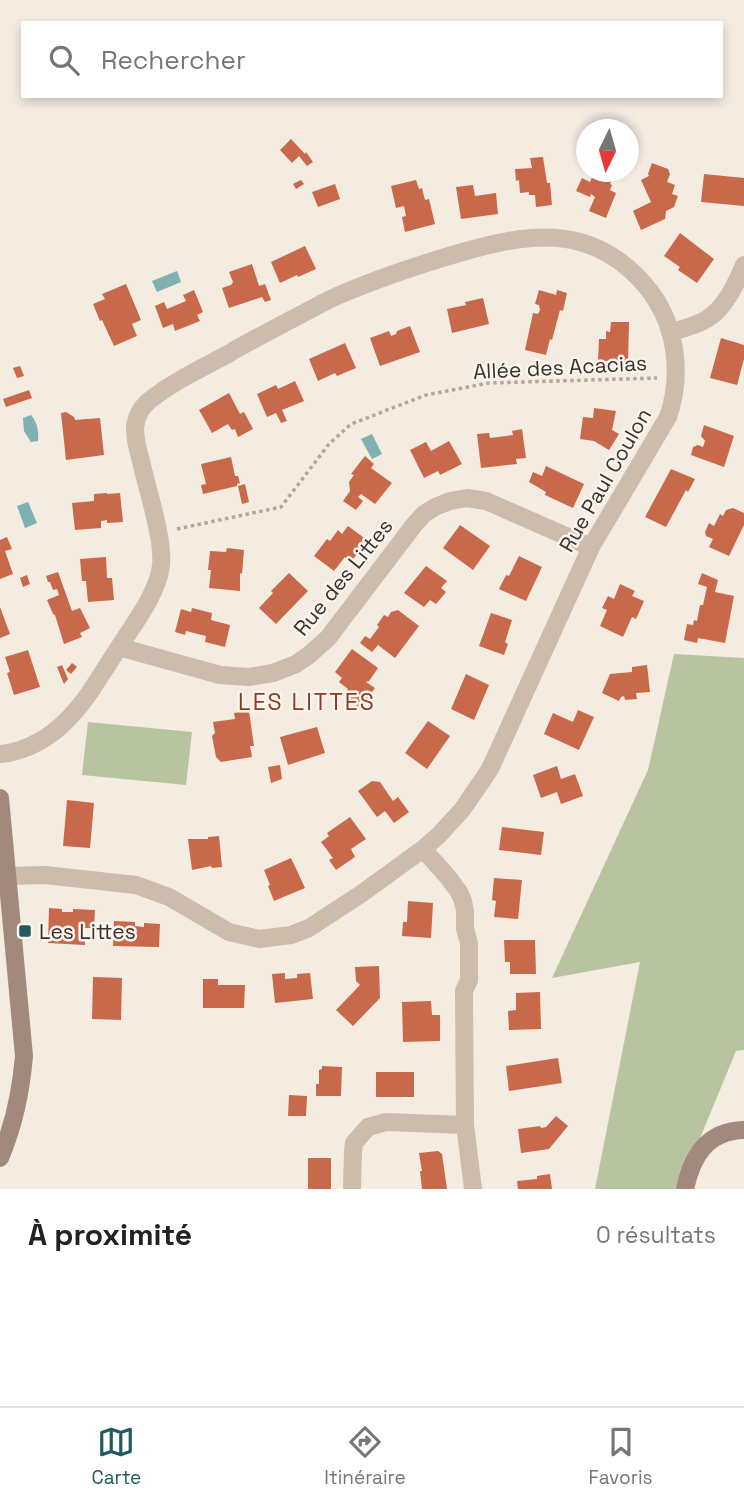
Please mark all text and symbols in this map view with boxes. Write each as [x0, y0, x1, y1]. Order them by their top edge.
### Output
search box [21, 21, 723, 98]
icon: search [45, 41, 83, 79]
text: Rechercher [101, 43, 246, 77]
north arrow [576, 119, 639, 182]
street label: Allée des Acacias [472, 349, 648, 385]
street label: Rue Paul Coulon [553, 403, 657, 557]
street label: Rue des Littes [288, 513, 398, 641]
district label: LES LITTES [238, 687, 376, 717]
place label: Les Littes [39, 918, 136, 945]
marker: Les Littes [17, 923, 33, 939]
text: À proximité [28, 1215, 192, 1254]
text: 0 résultats [596, 1220, 716, 1250]
tab: Carte [91, 1423, 141, 1490]
tab: Itinéraire [324, 1423, 406, 1490]
tab: Favoris [589, 1423, 653, 1490]

